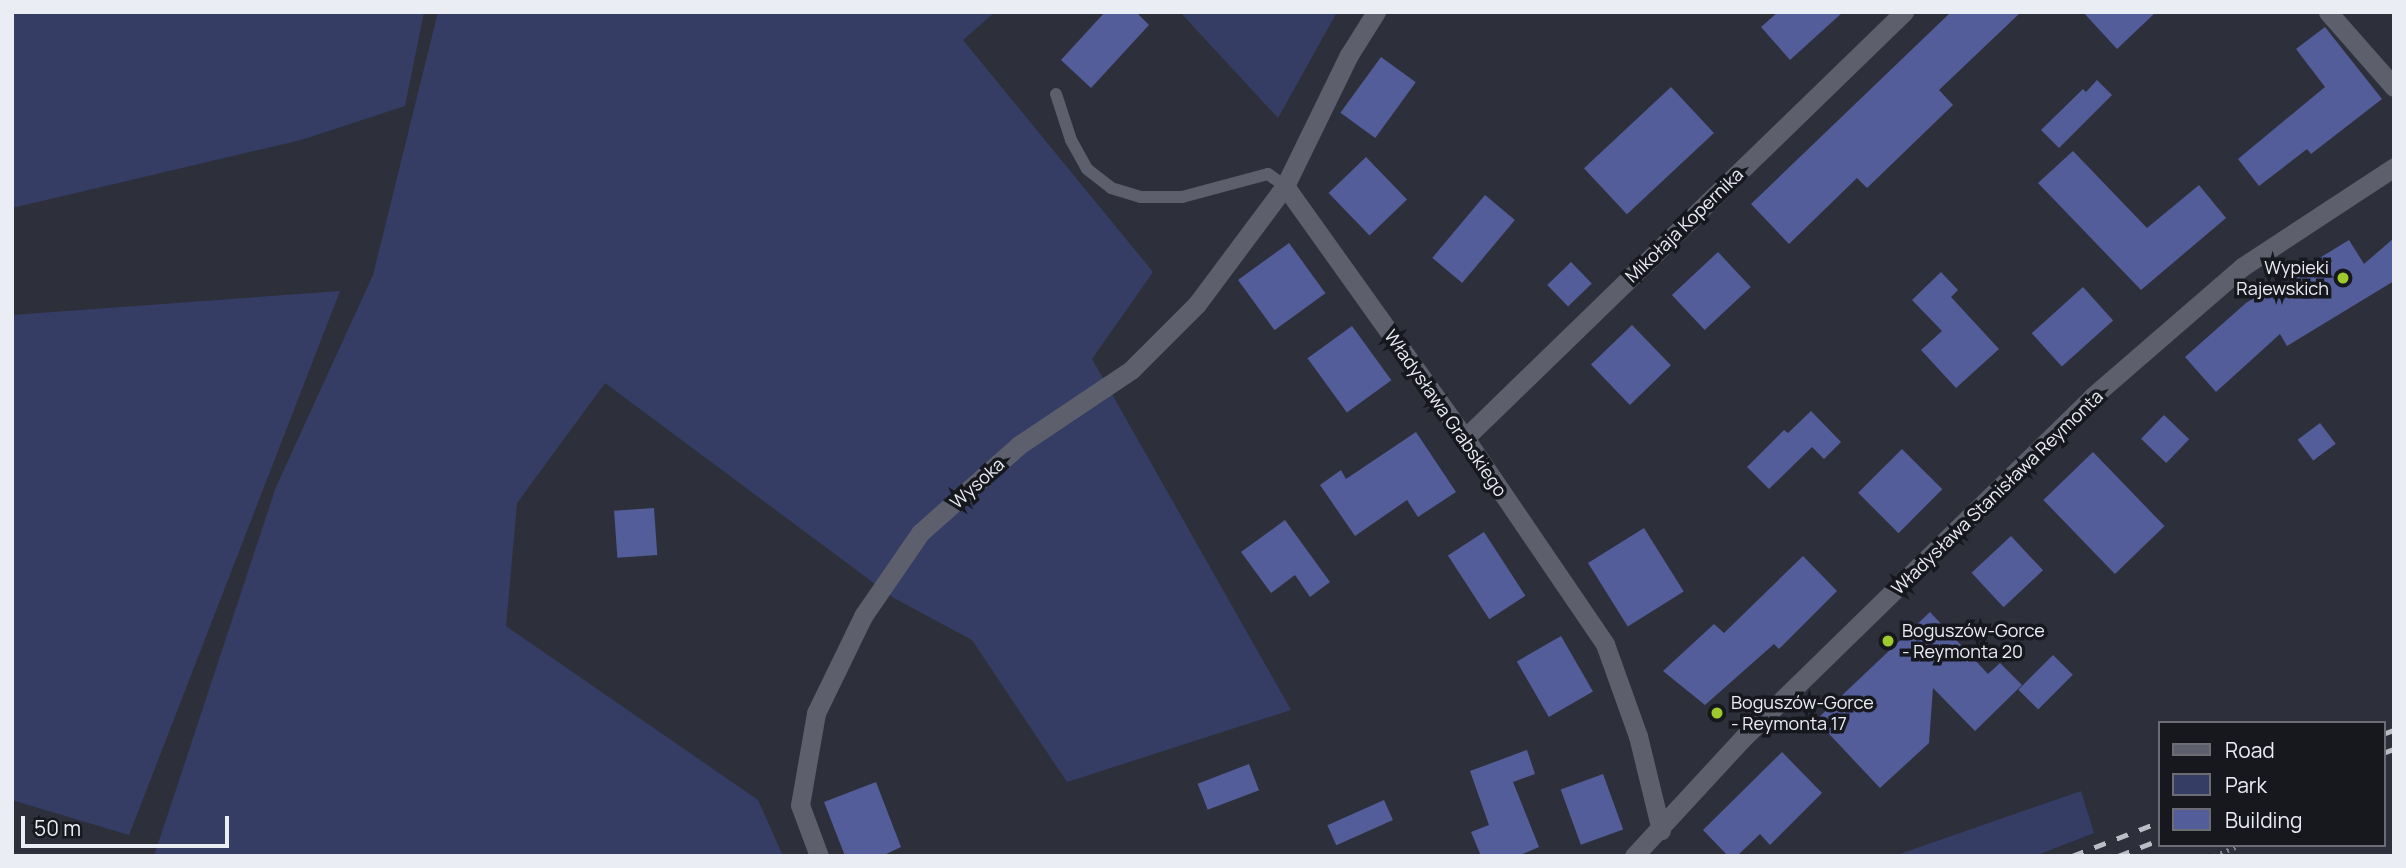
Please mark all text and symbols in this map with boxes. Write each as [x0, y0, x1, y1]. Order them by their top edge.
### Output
street label: Mikołaja Kopernika [1621, 163, 1747, 287]
place label: Wypieki Rajewskich [2236, 257, 2329, 300]
marker: Wypieki Rajewskich [2335, 270, 2351, 286]
street label: Władysława Grabskiego [1380, 326, 1512, 500]
street label: Władysława Stanisława Reymonta [1887, 385, 2107, 599]
street label: Wysoka [945, 453, 1009, 513]
place label: Boguszów-Gorce - Reymonta 20 [1902, 620, 2045, 662]
marker: Boguszów-Gorce - Reymonta 20 [1880, 633, 1896, 649]
place label: Boguszów-Gorce - Reymonta 17 [1731, 692, 1874, 734]
marker: Boguszów-Gorce - Reymonta 17 [1709, 705, 1725, 721]
legend [2158, 721, 2385, 847]
text: Road [2225, 736, 2275, 764]
text: Park [2225, 771, 2267, 799]
scale bar [24, 802, 233, 846]
text: Building [2225, 806, 2302, 834]
text: 50 m [34, 814, 81, 842]

